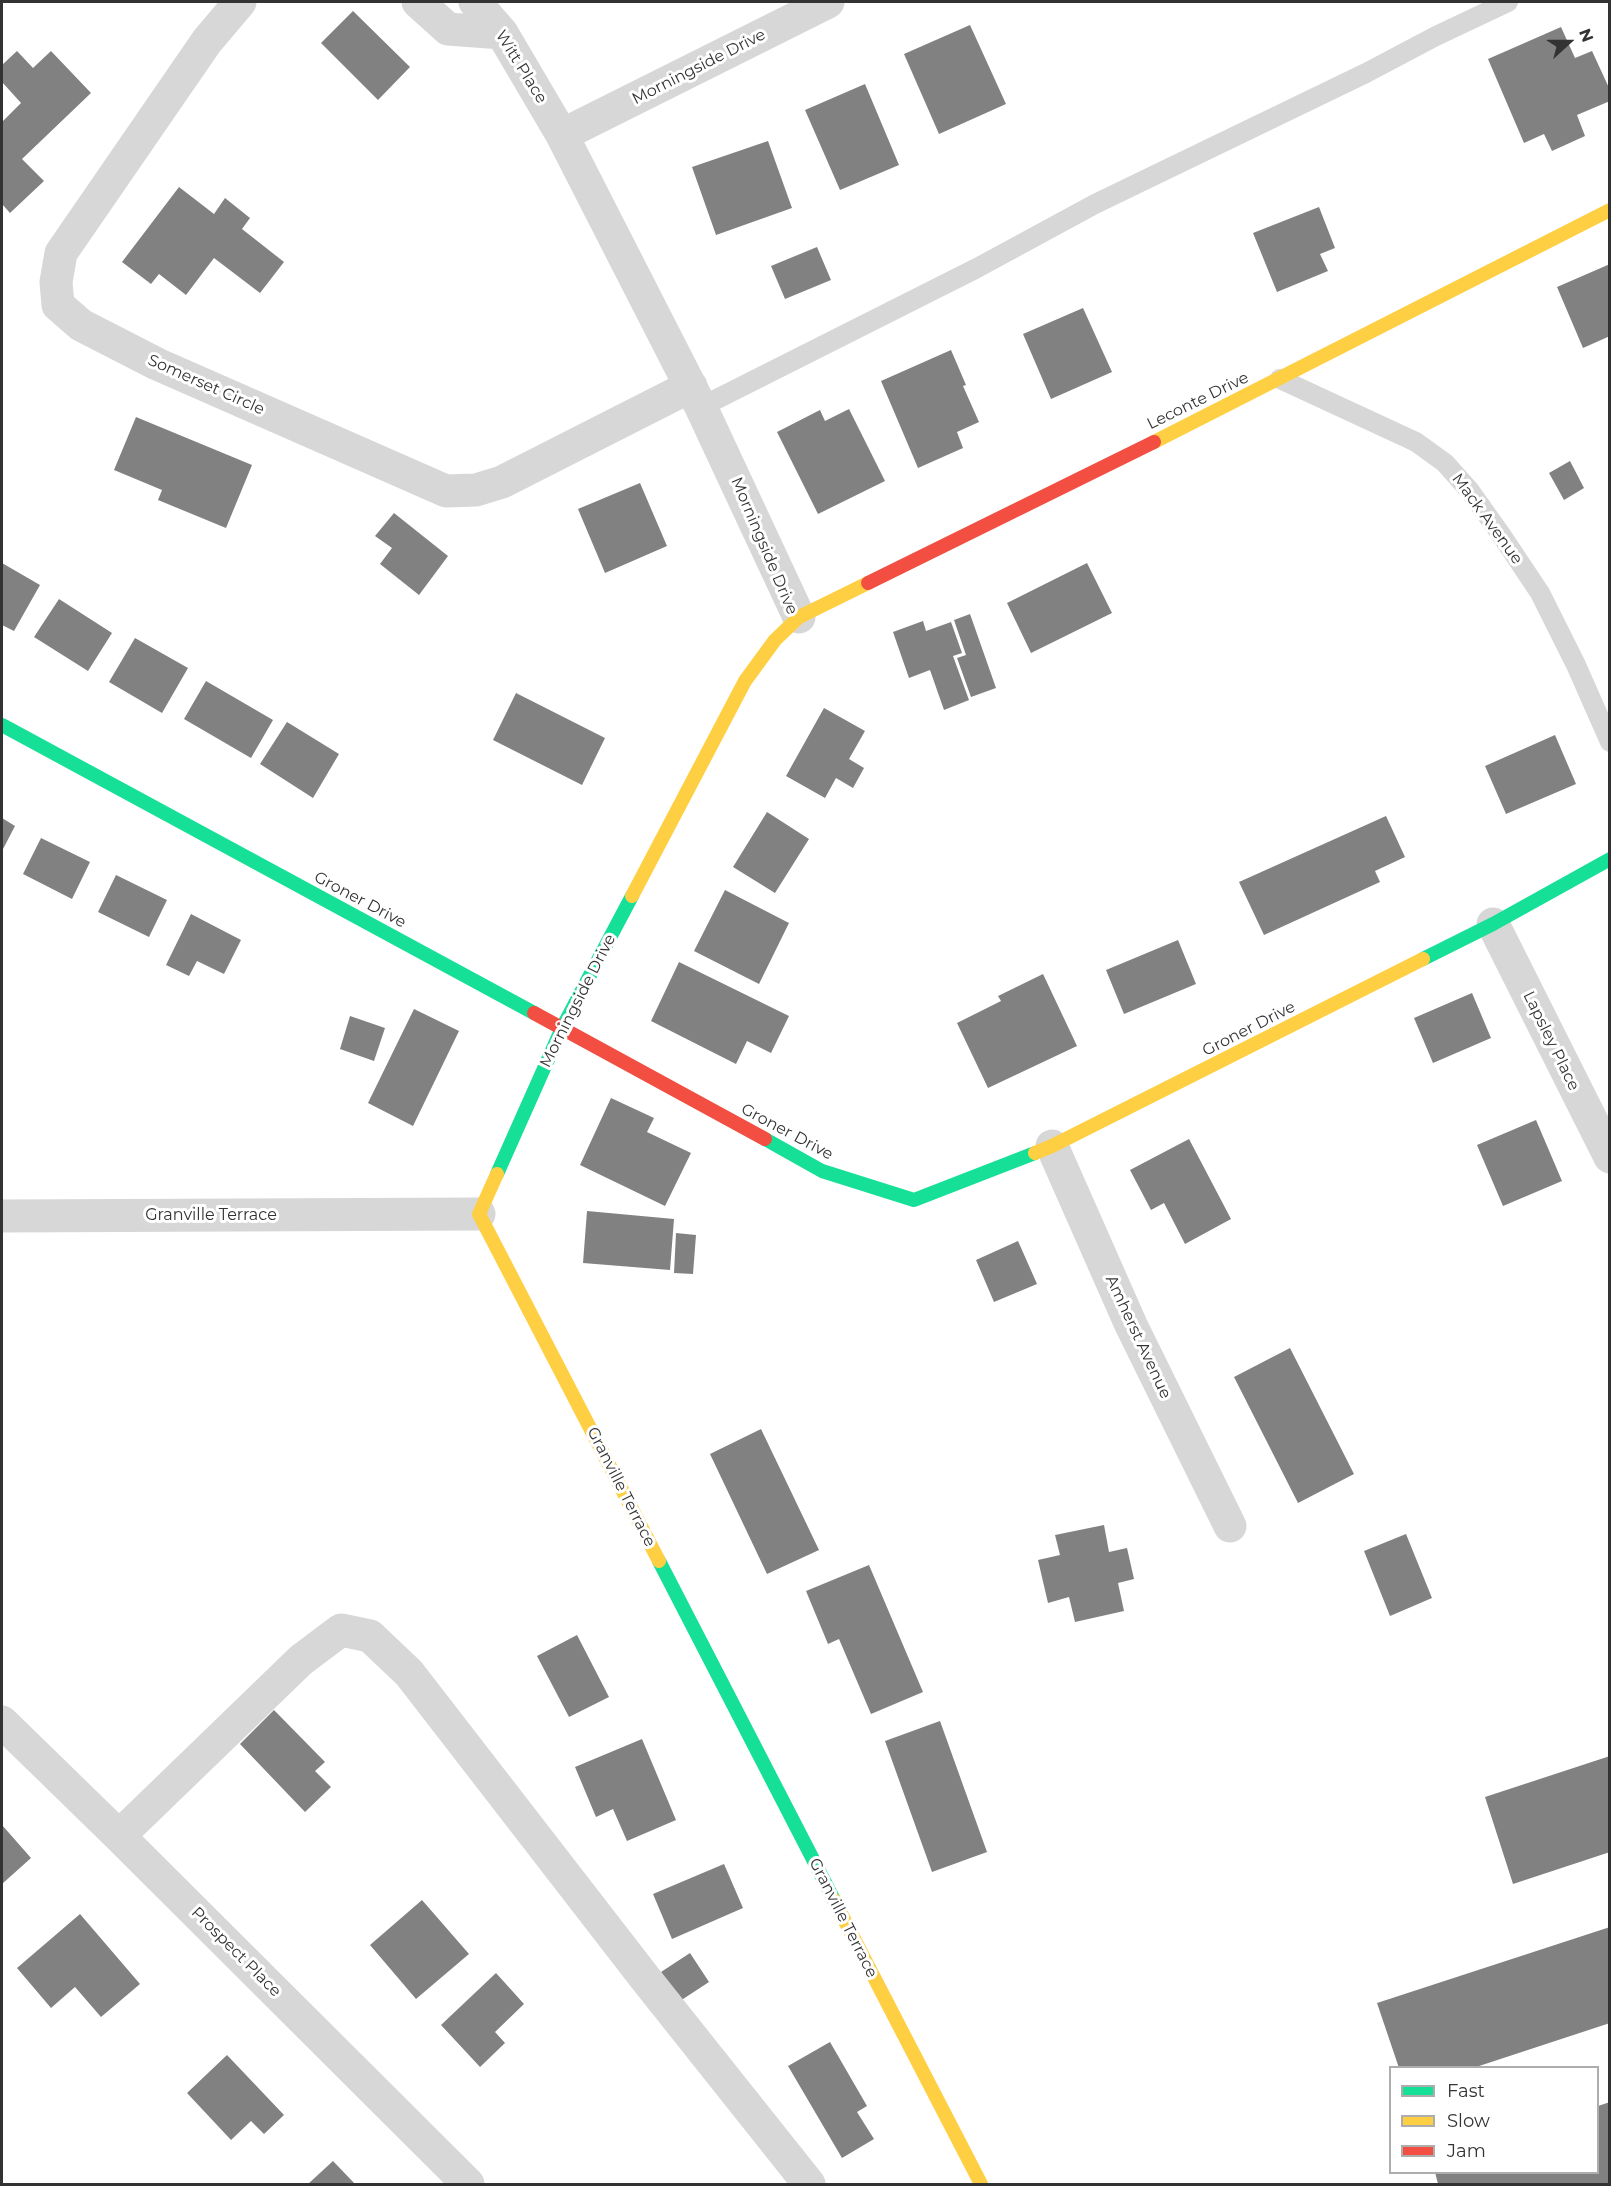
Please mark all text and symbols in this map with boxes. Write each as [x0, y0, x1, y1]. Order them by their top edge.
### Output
north arrow [1539, 12, 1599, 72]
street label: Morningside Drive [629, 25, 769, 109]
text: N [1575, 26, 1597, 45]
street label: Witt Place [491, 27, 551, 107]
street label: Somerset Circle [145, 351, 267, 419]
street label: Leconte Drive [1144, 368, 1252, 434]
street label: Mack Avenue [1448, 470, 1526, 568]
street label: Morningside Drive [726, 474, 802, 618]
street label: Groner Drive [311, 868, 409, 932]
street label: Morningside Drive [536, 931, 620, 1071]
street label: Lapsley Place [1519, 988, 1583, 1094]
street label: Groner Drive [1199, 997, 1299, 1061]
street label: Groner Drive [738, 1100, 836, 1164]
street label: Granville Terrace [145, 1205, 277, 1225]
street label: Amherst Avenue [1101, 1272, 1175, 1402]
street label: Granville Terrace [583, 1424, 659, 1550]
street label: Granville Terrace [805, 1855, 881, 1981]
street label: Prospect Place [187, 1903, 285, 2001]
legend [1389, 2066, 1599, 2174]
text: Fast [1447, 2080, 1485, 2102]
text: Slow [1447, 2110, 1490, 2132]
text: Jam [1447, 2140, 1486, 2162]

